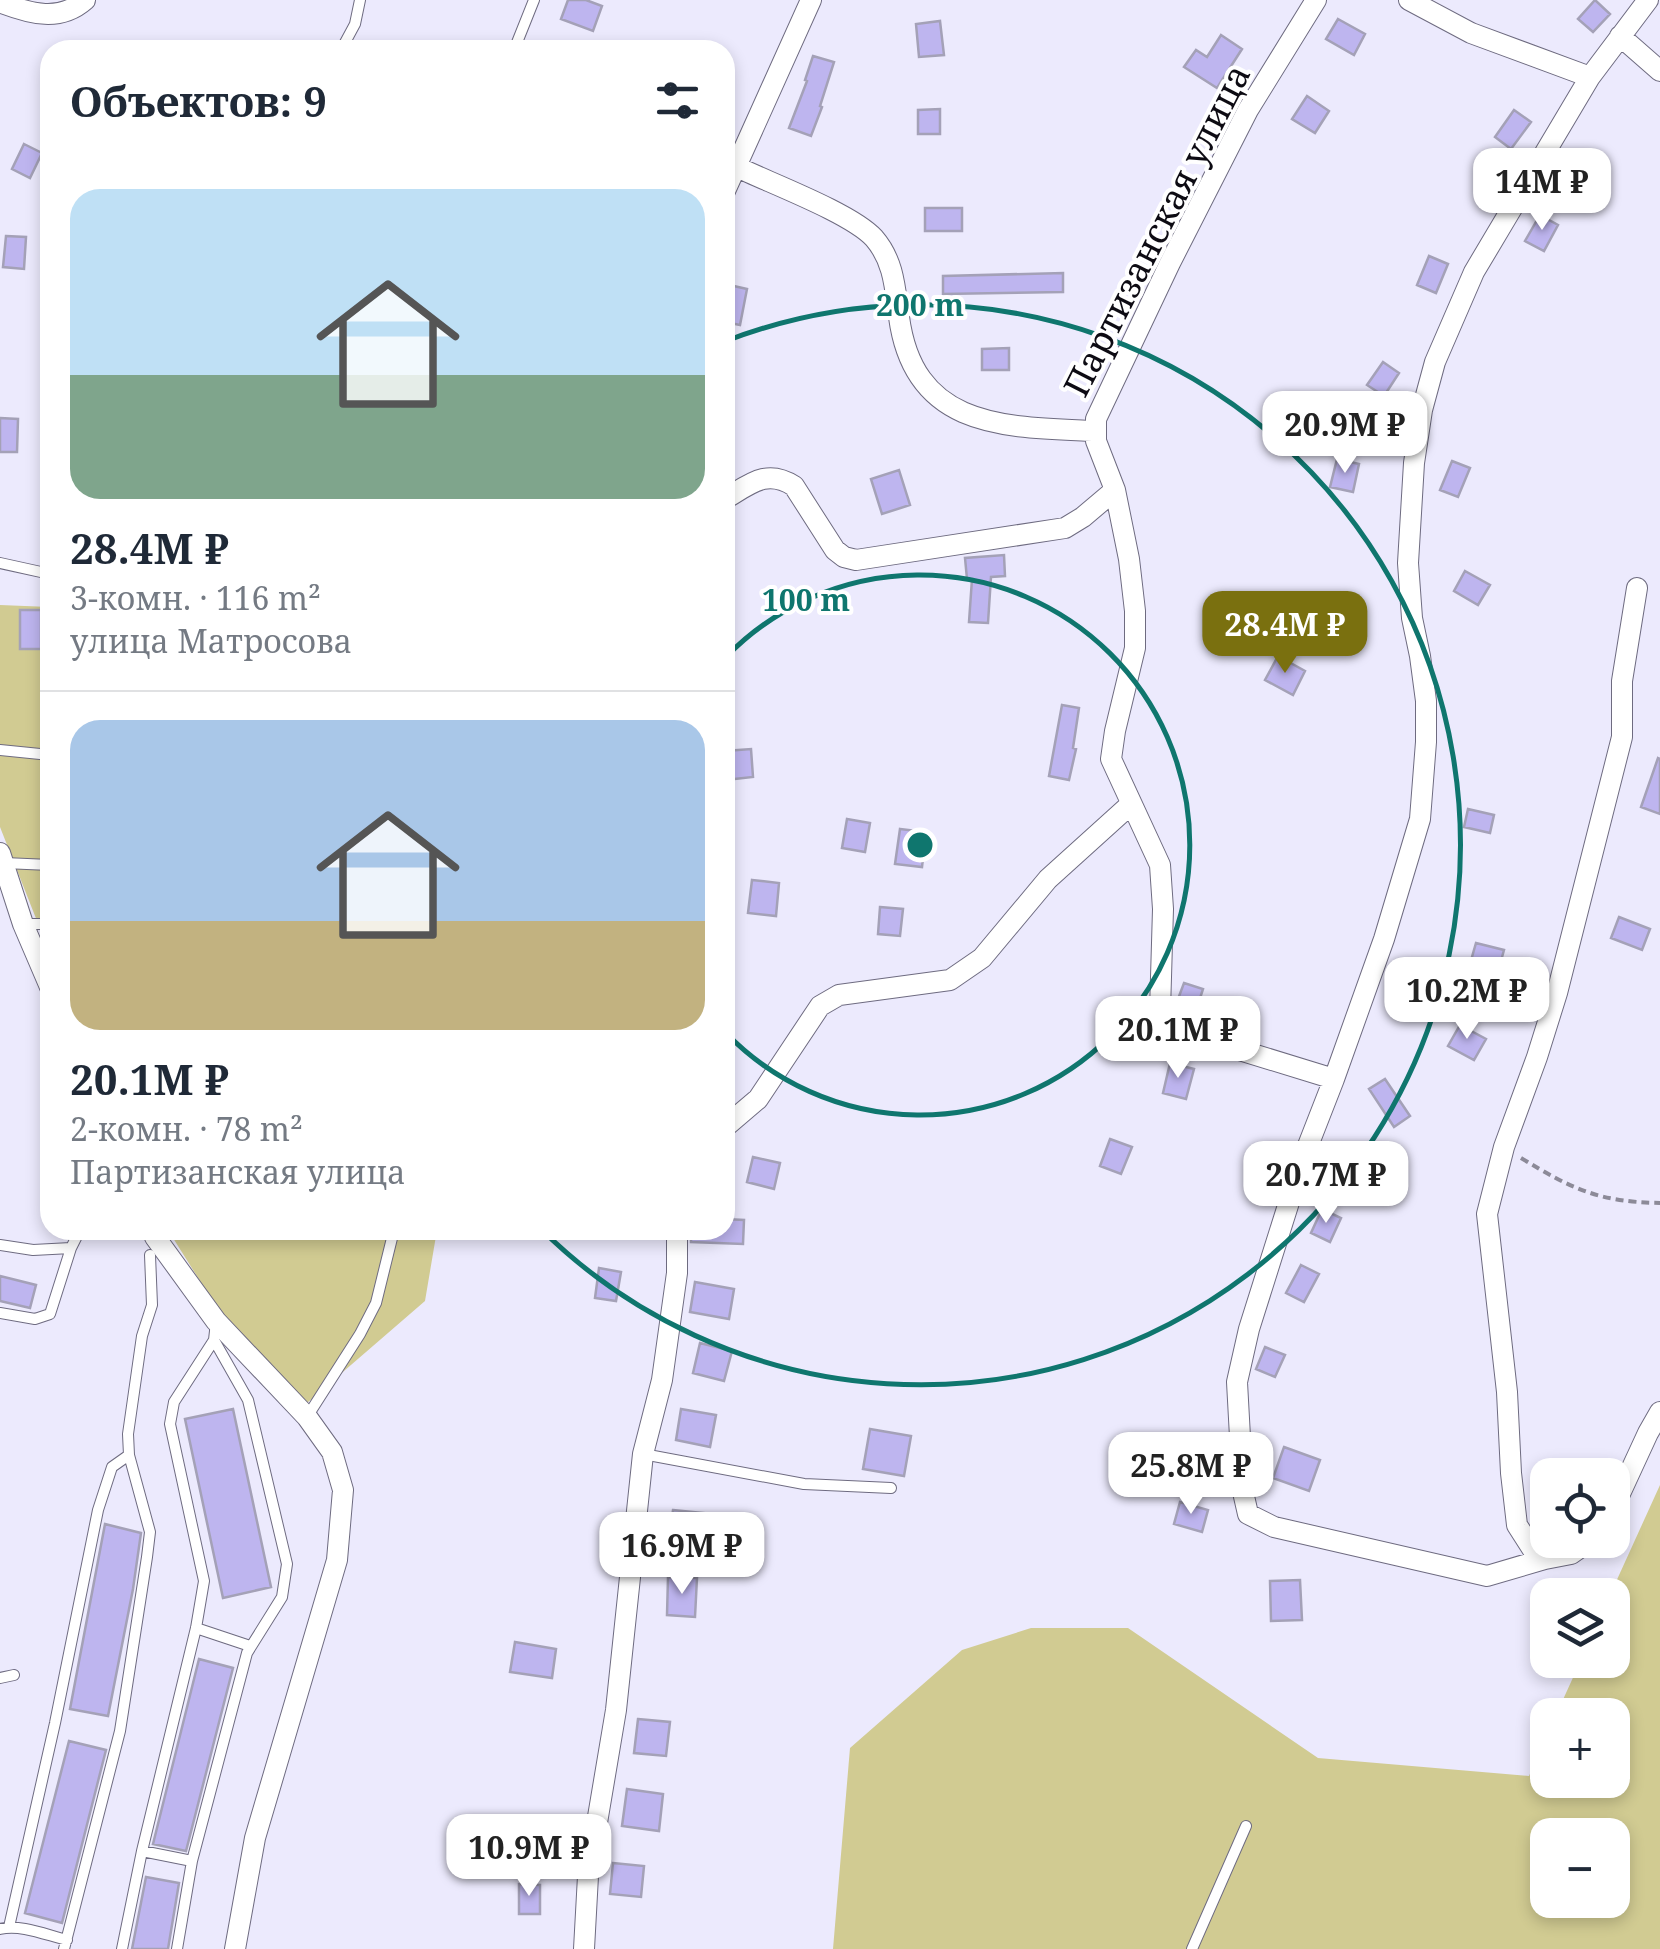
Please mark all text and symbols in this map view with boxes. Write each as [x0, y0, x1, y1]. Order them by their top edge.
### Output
street label: Партизанская улица [1052, 56, 1260, 404]
text: Объектов: 9 [70, 72, 327, 129]
icon: filters [650, 73, 705, 128]
pin: 14M ₽ [1472, 148, 1612, 233]
text: 14M ₽ [1495, 159, 1589, 202]
icon: home [298, 254, 478, 434]
text: 200 m [876, 284, 964, 325]
pin: 20.9M ₽ [1253, 391, 1437, 476]
text: 20.9M ₽ [1284, 402, 1406, 445]
text: 28.4M ₽ [70, 519, 229, 576]
text: 3-комн. · 116 m² [70, 576, 321, 619]
text: 100 m [762, 579, 850, 620]
pin: 28.4M ₽ [1193, 591, 1377, 676]
text: 28.4M ₽ [1224, 602, 1346, 645]
text: улица Матросова [70, 619, 352, 662]
icon: home [298, 785, 478, 965]
centre of rings [902, 827, 938, 863]
pin: 10.2M ₽ [1375, 957, 1559, 1042]
text: 10.2M ₽ [1406, 968, 1528, 1011]
pin: 20.1M ₽ [1086, 996, 1270, 1081]
text: 20.1M ₽ [1117, 1007, 1239, 1050]
text: 20.1M ₽ [70, 1050, 229, 1107]
text: 2-комн. · 78 m² [70, 1107, 303, 1150]
pin: 20.7M ₽ [1234, 1141, 1418, 1226]
text: Партизанская улица [70, 1150, 406, 1193]
text: 20.7M ₽ [1265, 1152, 1387, 1195]
pin: 25.8M ₽ [1099, 1432, 1283, 1517]
text: 25.8M ₽ [1130, 1443, 1252, 1486]
map controls [1530, 1458, 1630, 1918]
button: locate [1530, 1458, 1630, 1558]
pin: 16.9M ₽ [590, 1512, 774, 1597]
text: 16.9M ₽ [621, 1523, 743, 1566]
button: layers [1530, 1578, 1630, 1678]
button: + [1530, 1698, 1630, 1798]
pin: 10.9M ₽ [437, 1814, 621, 1899]
button: − [1530, 1818, 1630, 1918]
text: 10.9M ₽ [468, 1825, 590, 1868]

